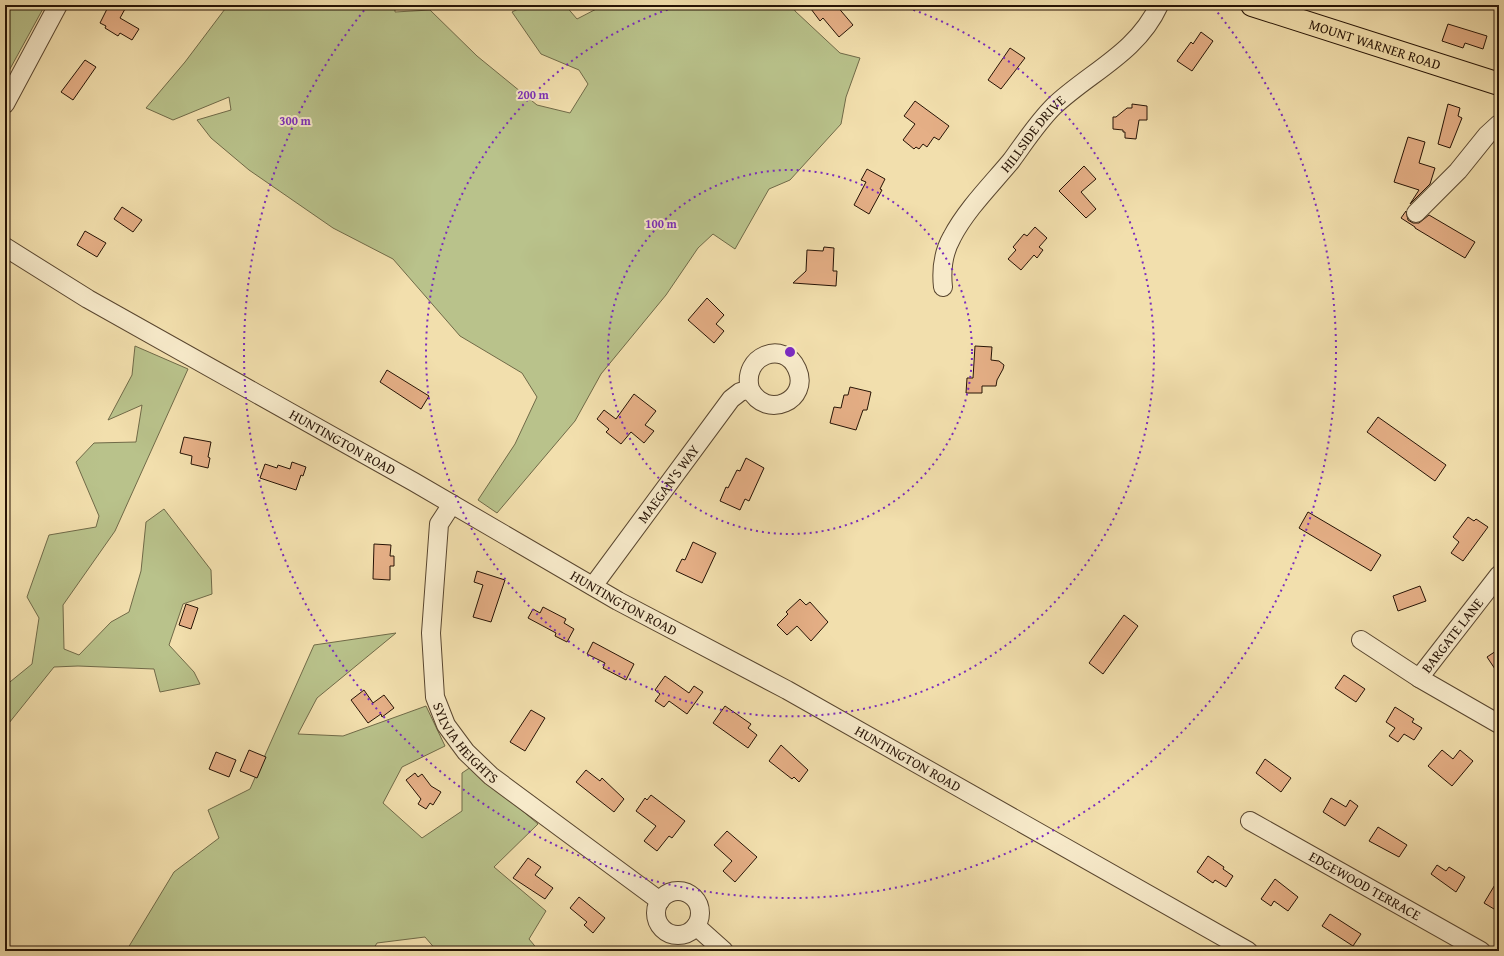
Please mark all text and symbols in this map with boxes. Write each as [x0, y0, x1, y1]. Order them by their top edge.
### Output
street label: MOUNT WARNER ROAD [1306, 14, 1443, 75]
text: 200 m [517, 86, 550, 103]
street label: HILLSIDE DRIVE [996, 90, 1070, 177]
text: 300 m [279, 112, 312, 129]
text: 100 m [645, 215, 678, 232]
centre of rings [783, 345, 797, 359]
street label: HUNTINGTON ROAD [286, 404, 399, 480]
street label: MAEGAN'S WAY [633, 440, 704, 527]
street label: HUNTINGTON ROAD [567, 565, 681, 640]
street label: BARGATE LANE [1417, 594, 1488, 677]
street label: SYLVIA HEIGHTS [428, 699, 503, 788]
street label: HUNTINGTON ROAD [851, 720, 965, 797]
street label: EDGEWOOD TERRACE [1306, 846, 1425, 925]

